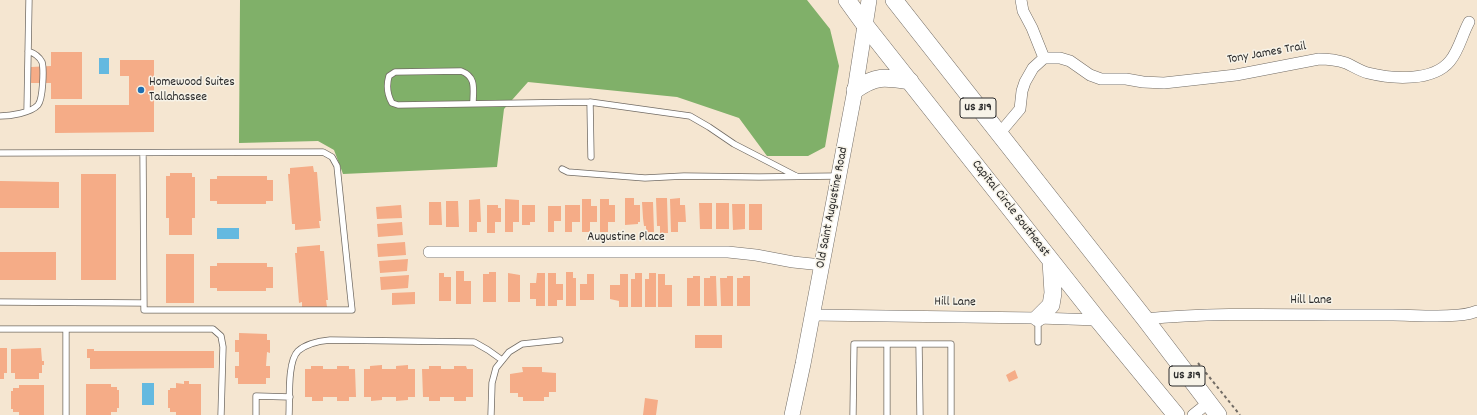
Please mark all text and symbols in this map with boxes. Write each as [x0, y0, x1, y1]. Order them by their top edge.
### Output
street label: Tony James Trail [1226, 39, 1308, 69]
place label: Homewood Suites Tallahassee [149, 75, 235, 106]
marker: Homewood Suites Tallahassee [136, 85, 146, 95]
road number: US 319 [960, 98, 996, 118]
street label: Old Saint Augustine Road [814, 146, 852, 270]
street label: Capital Circle Southeast [967, 158, 1053, 260]
street label: Augustine Place [587, 230, 665, 246]
street label: Hill Lane [1290, 293, 1332, 309]
street label: Hill Lane [934, 295, 976, 311]
road number: US 319 [1169, 366, 1205, 386]

